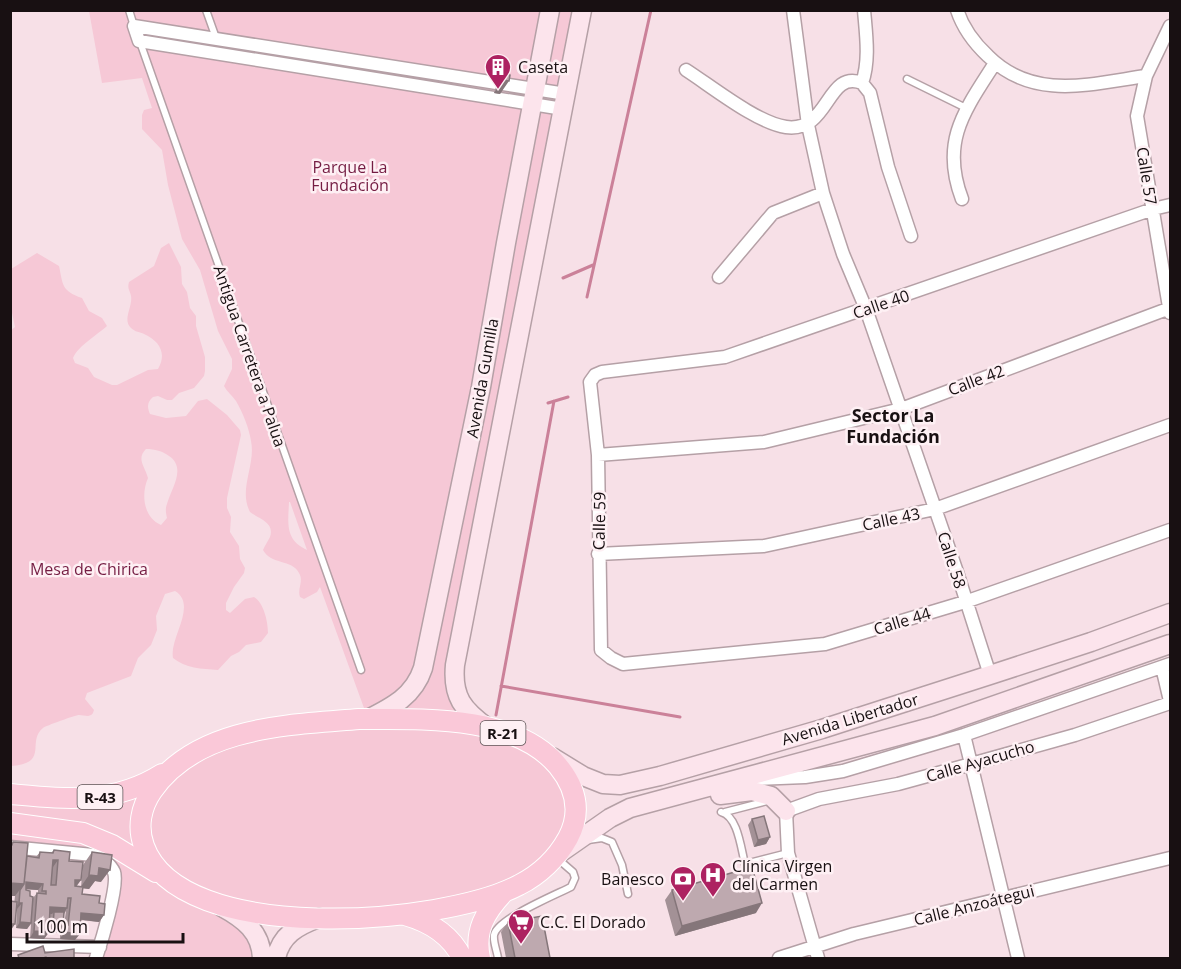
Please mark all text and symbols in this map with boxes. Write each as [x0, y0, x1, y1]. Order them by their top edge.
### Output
building icon: Caseta [483, 52, 513, 90]
place label: Caseta [518, 56, 568, 78]
street label: Calle 57 [1132, 145, 1162, 207]
park label: Parque La Fundación [311, 156, 389, 196]
street label: Antigua Carretera a Palua [209, 262, 291, 450]
street label: Calle 40 [850, 284, 912, 324]
street label: Avenida Gumilla [461, 316, 503, 440]
street label: Calle 42 [945, 359, 1007, 401]
district label: Sector La Fundación [846, 403, 940, 448]
street label: Calle 59 [587, 492, 611, 550]
street label: Calle 43 [860, 502, 922, 536]
street label: Calle 58 [933, 529, 971, 591]
park label: Mesa de Chirica [30, 558, 148, 580]
street label: Calle 44 [871, 602, 933, 640]
street label: Avenida Libertador [779, 688, 922, 750]
road number: R-21 [480, 721, 526, 745]
street label: Calle Ayacucho [923, 735, 1037, 787]
road number: R-43 [78, 785, 122, 809]
place label: Clínica Virgen del Carmen [732, 855, 832, 895]
hospital icon: Clínica Virgen del Carmen [698, 860, 728, 898]
bank icon: Banesco [668, 864, 698, 902]
place label: Banesco [601, 868, 664, 890]
street label: Calle Anzoátegui [911, 879, 1037, 931]
scale bar [27, 906, 183, 944]
supermarket icon: C.C. El Dorado [506, 907, 536, 945]
place label: C.C. El Dorado [540, 911, 646, 933]
text: 100 m [36, 914, 88, 938]

